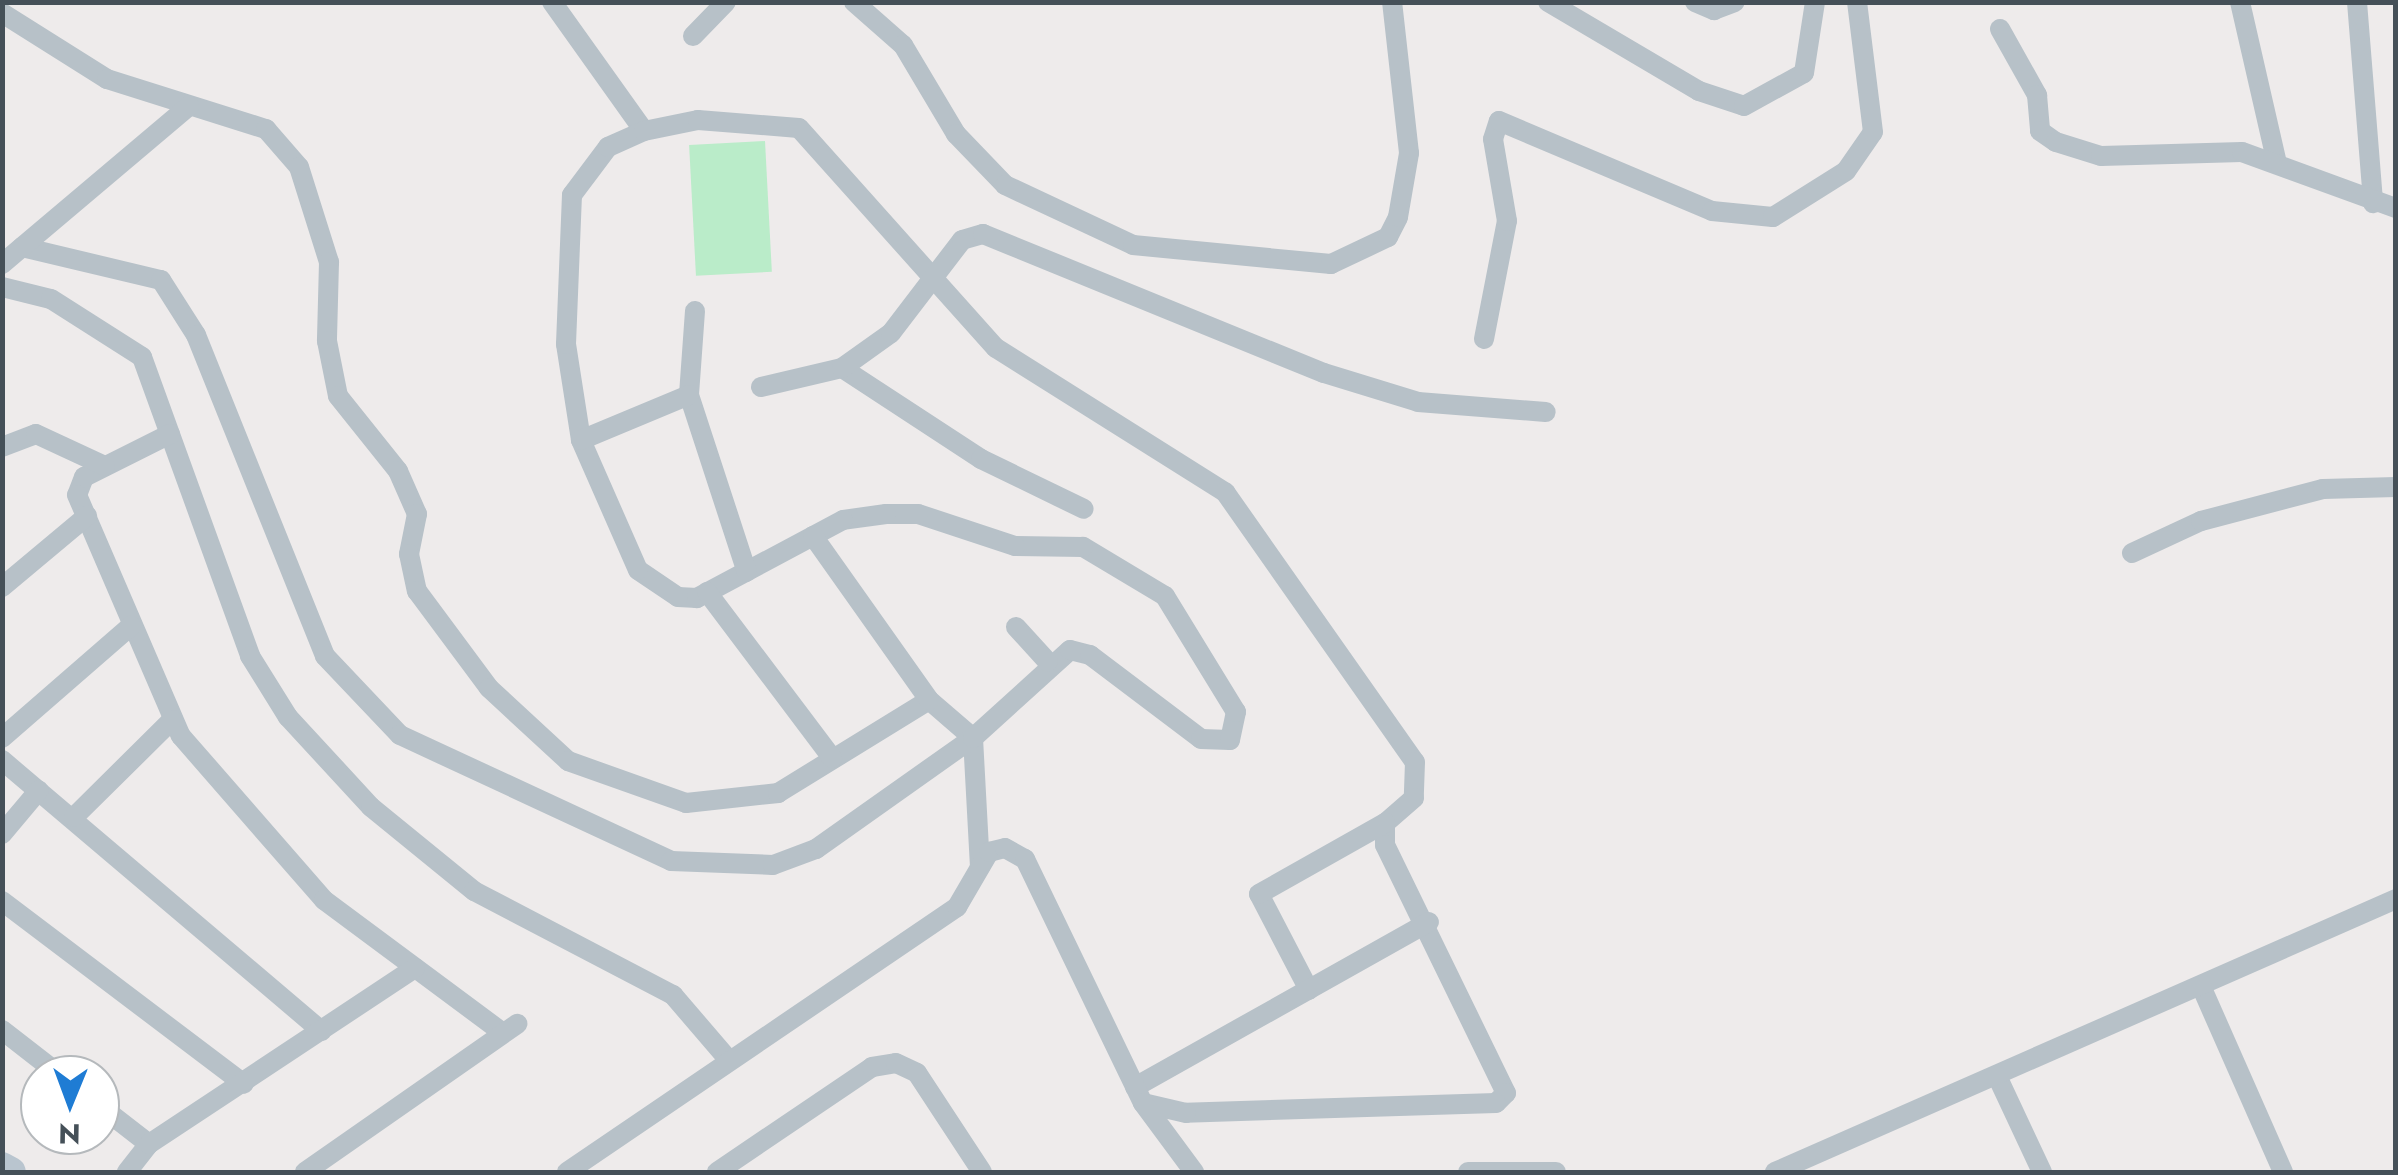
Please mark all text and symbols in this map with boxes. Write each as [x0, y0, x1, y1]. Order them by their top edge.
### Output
north arrow [20, 1055, 120, 1155]
text: N [58, 1113, 81, 1154]

